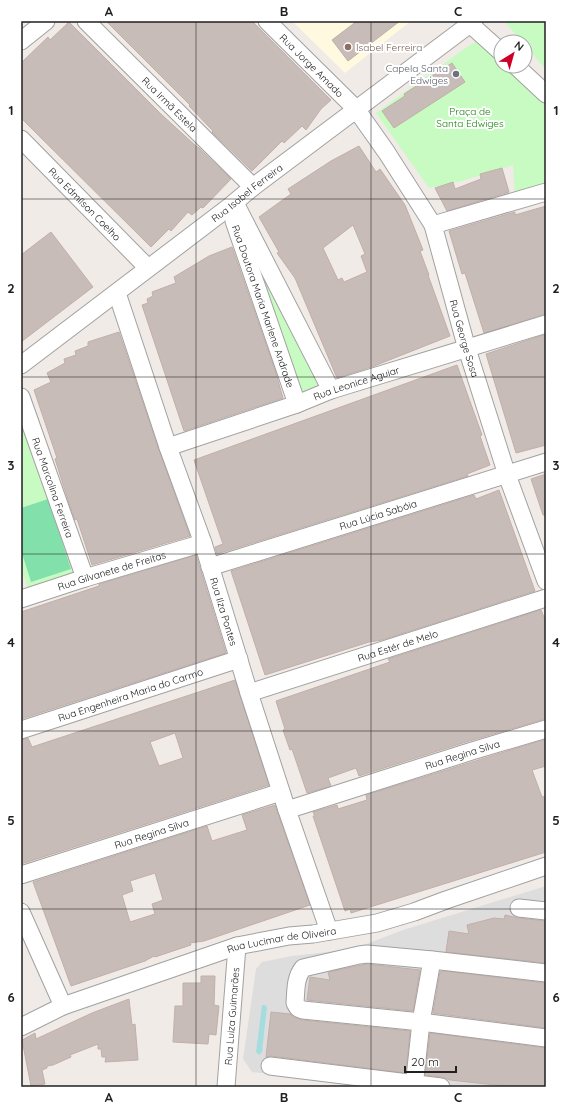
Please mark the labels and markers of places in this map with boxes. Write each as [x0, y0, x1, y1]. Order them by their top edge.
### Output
place label: Isabel Ferreira [356, 41, 422, 54]
marker: Isabel Ferreira [343, 42, 353, 52]
place label: Capela Santa Edwiges [386, 62, 448, 87]
marker: Capela Santa Edwiges [451, 69, 461, 79]

